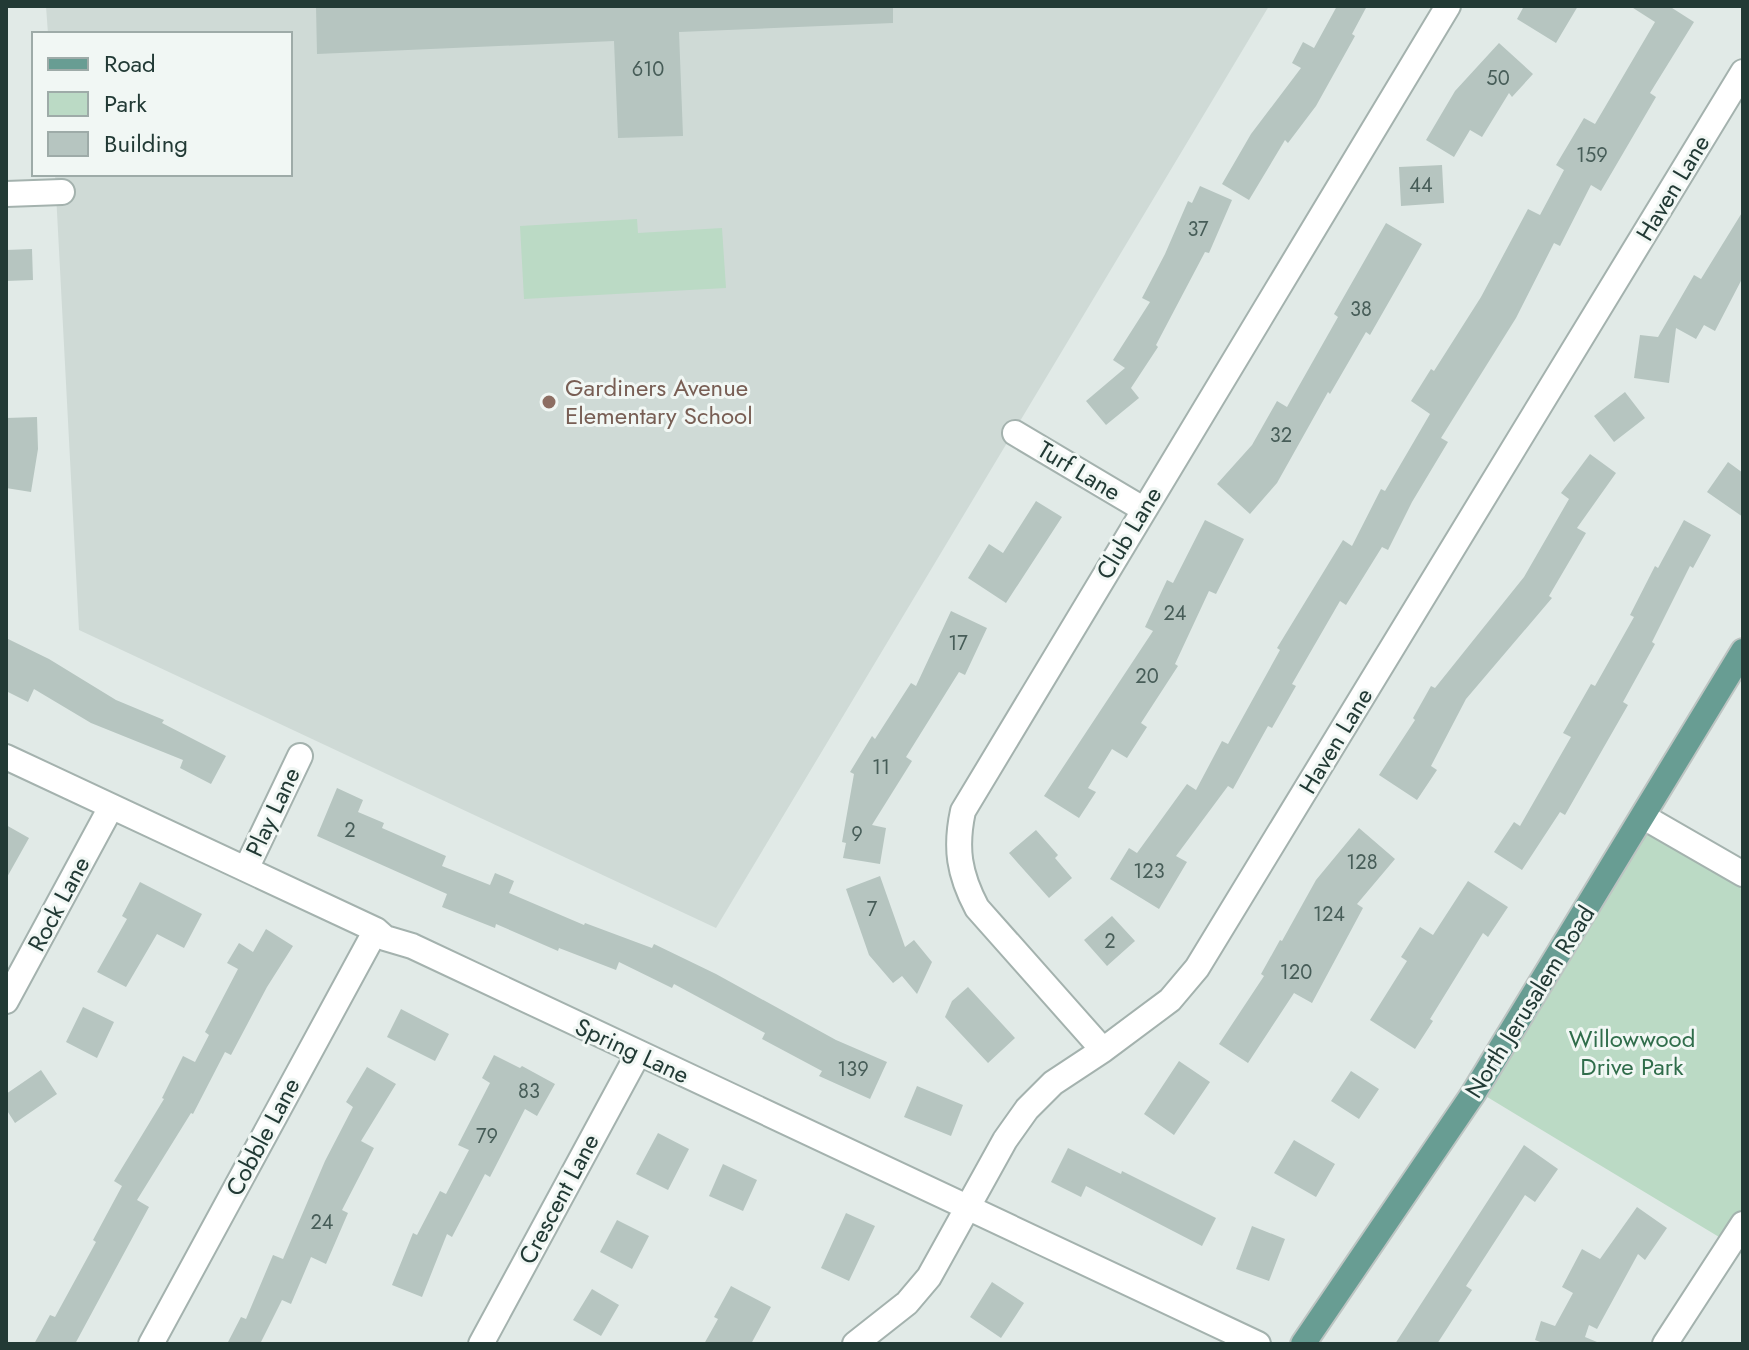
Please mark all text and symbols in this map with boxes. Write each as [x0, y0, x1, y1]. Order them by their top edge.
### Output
legend [32, 32, 292, 176]
text: Road [104, 46, 156, 81]
house number: 610 [632, 55, 664, 84]
house number: 50 [1486, 64, 1510, 93]
text: Park [104, 86, 147, 121]
text: Building [104, 126, 188, 161]
street label: Haven Lane [1627, 128, 1718, 247]
house number: 159 [1576, 141, 1608, 170]
house number: 44 [1409, 171, 1433, 200]
house number: 37 [1187, 215, 1209, 244]
house number: 38 [1350, 295, 1372, 324]
place label: Gardiners Avenue Elementary School [565, 370, 753, 433]
marker: Gardiners Avenue Elementary School [540, 393, 558, 411]
house number: 32 [1270, 421, 1292, 450]
street label: Turf Lane [1031, 432, 1127, 509]
street label: Club Lane [1087, 480, 1170, 586]
house number: 24 [1163, 599, 1187, 628]
house number: 17 [948, 629, 968, 658]
house number: 20 [1135, 662, 1159, 691]
street label: Haven Lane [1290, 681, 1381, 800]
house number: 11 [872, 753, 890, 782]
street label: Play Lane [237, 761, 309, 862]
house number: 2 [344, 816, 356, 845]
house number: 9 [851, 820, 863, 849]
house number: 128 [1346, 848, 1378, 877]
street label: Rock Lane [19, 850, 98, 957]
house number: 123 [1133, 857, 1165, 886]
house number: 7 [867, 895, 878, 924]
street label: North Jerusalem Road [1456, 899, 1603, 1105]
house number: 124 [1313, 900, 1345, 929]
house number: 2 [1104, 927, 1116, 956]
house number: 120 [1280, 958, 1312, 987]
street label: Spring Lane [569, 1009, 695, 1092]
park label: Willowwood Drive Park [1569, 1021, 1695, 1084]
house number: 139 [837, 1055, 869, 1084]
street label: Cobble Lane [217, 1071, 308, 1202]
house number: 83 [518, 1077, 540, 1106]
house number: 79 [476, 1122, 498, 1151]
street label: Crescent Lane [510, 1127, 608, 1270]
house number: 24 [310, 1208, 334, 1237]

